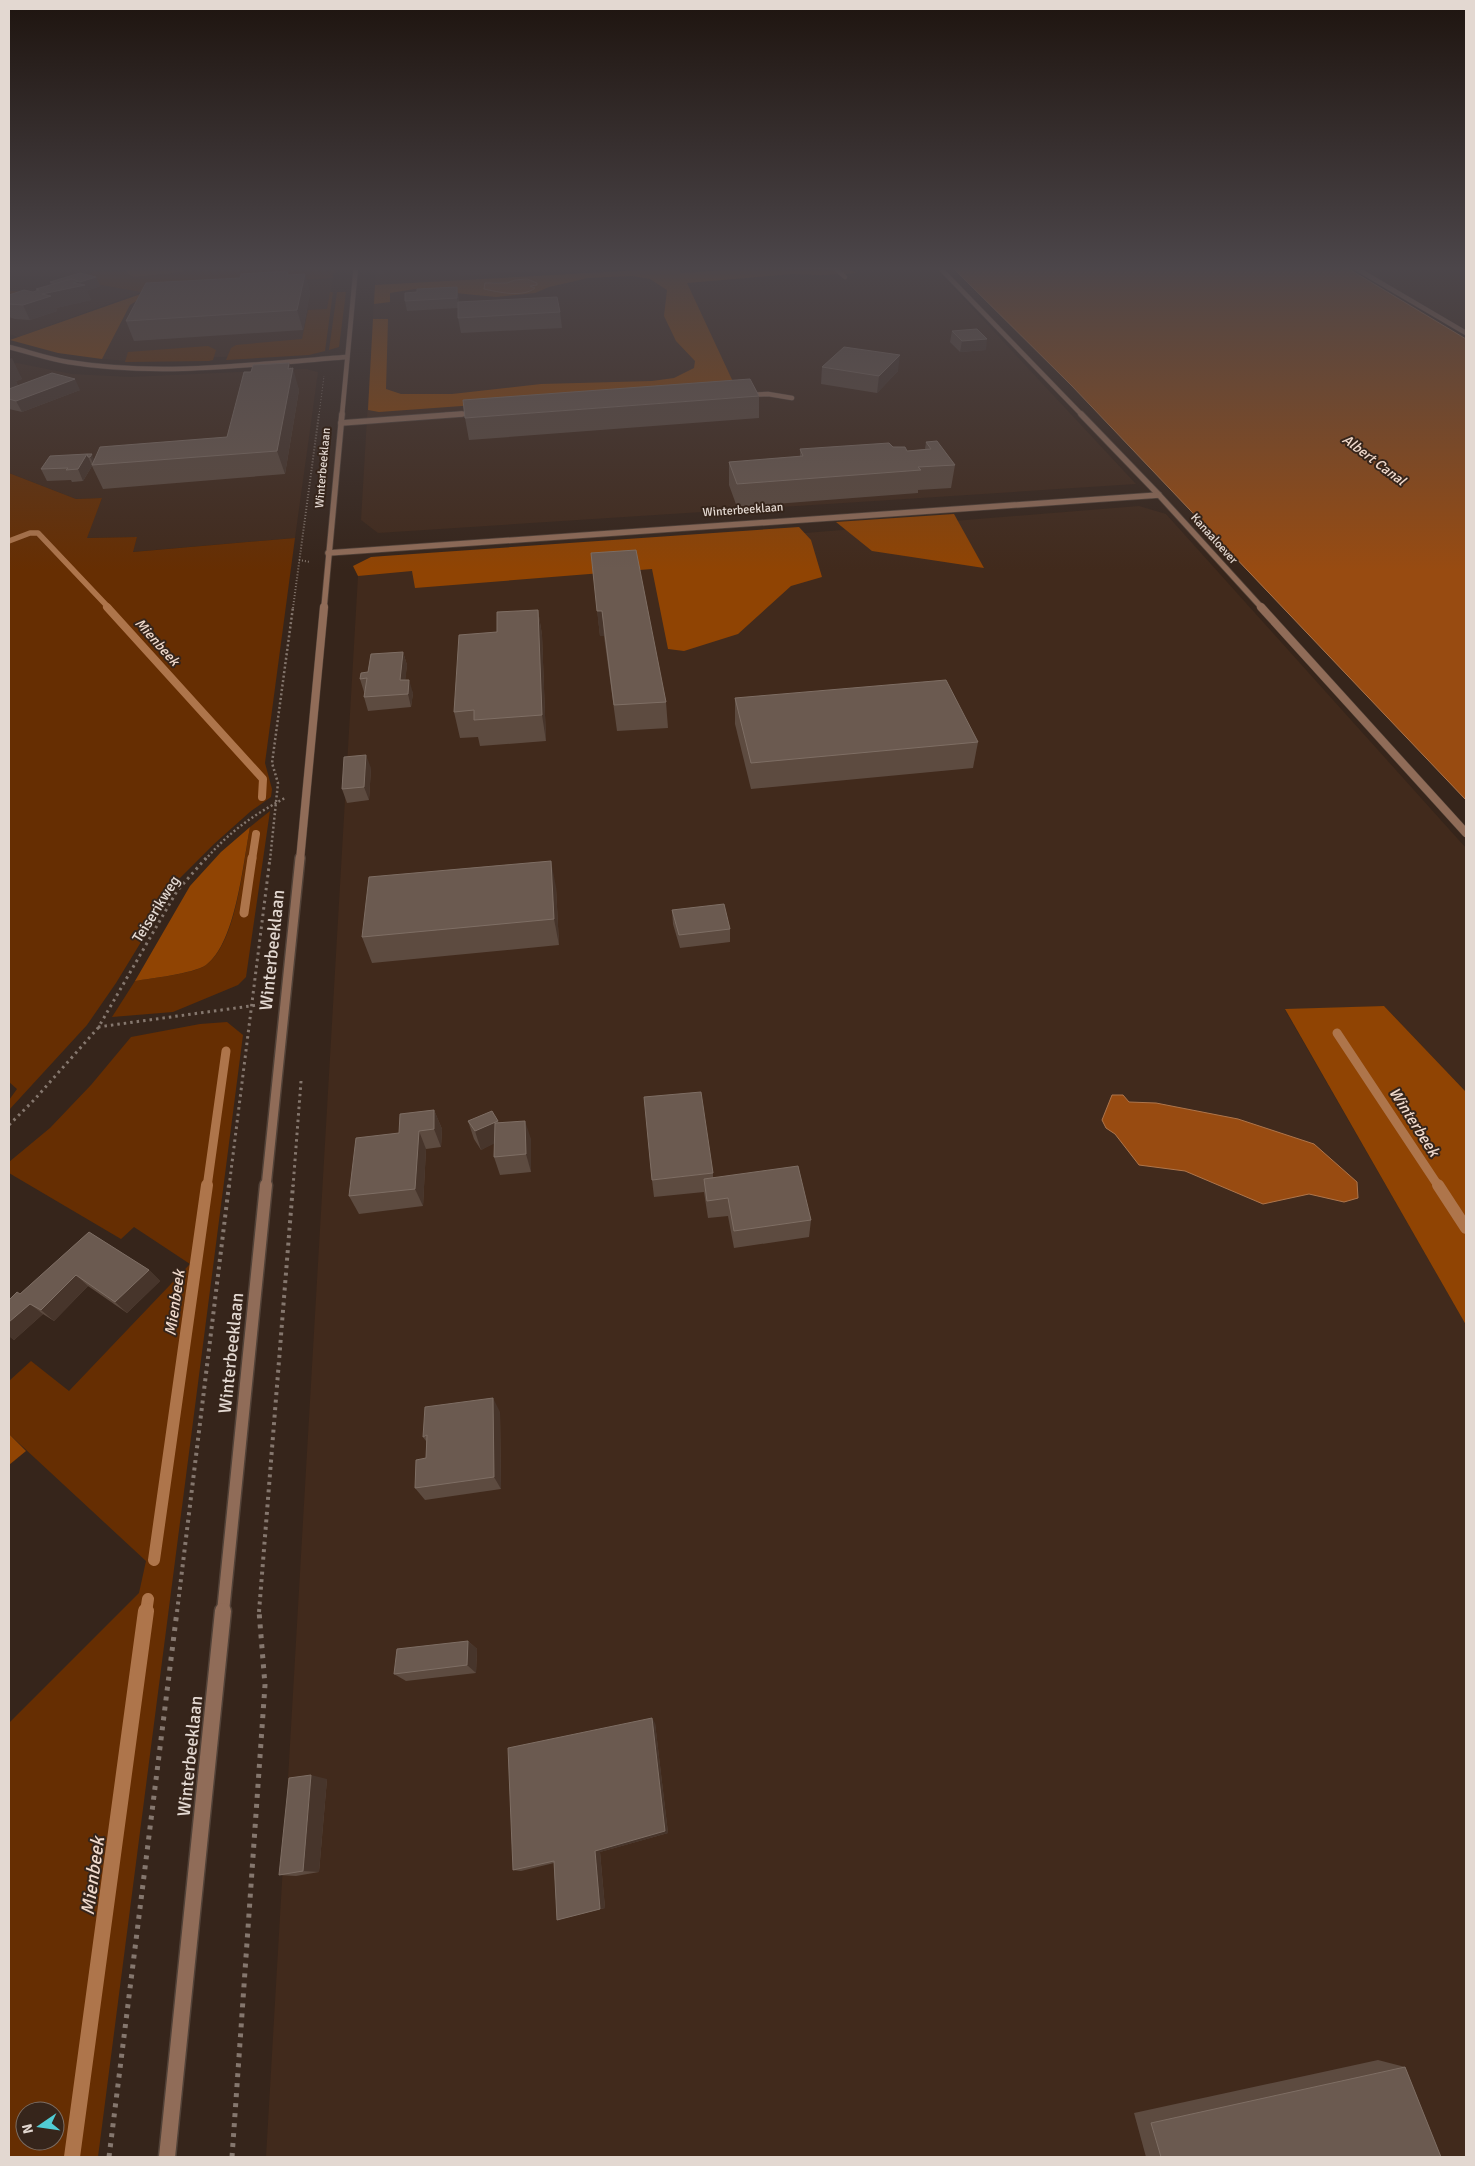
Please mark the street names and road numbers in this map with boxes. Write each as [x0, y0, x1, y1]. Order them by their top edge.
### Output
street label: Winterbeeklaan [312, 427, 334, 509]
street label: Winterbeeklaan [702, 500, 784, 520]
street label: Kanaaloever [1187, 511, 1241, 568]
street label: Teiserikweg [128, 872, 184, 946]
street label: Winterbeeklaan [255, 888, 289, 1012]
street label: Winterbeeklaan [214, 1291, 248, 1415]
street label: Winterbeeklaan [173, 1694, 207, 1818]

